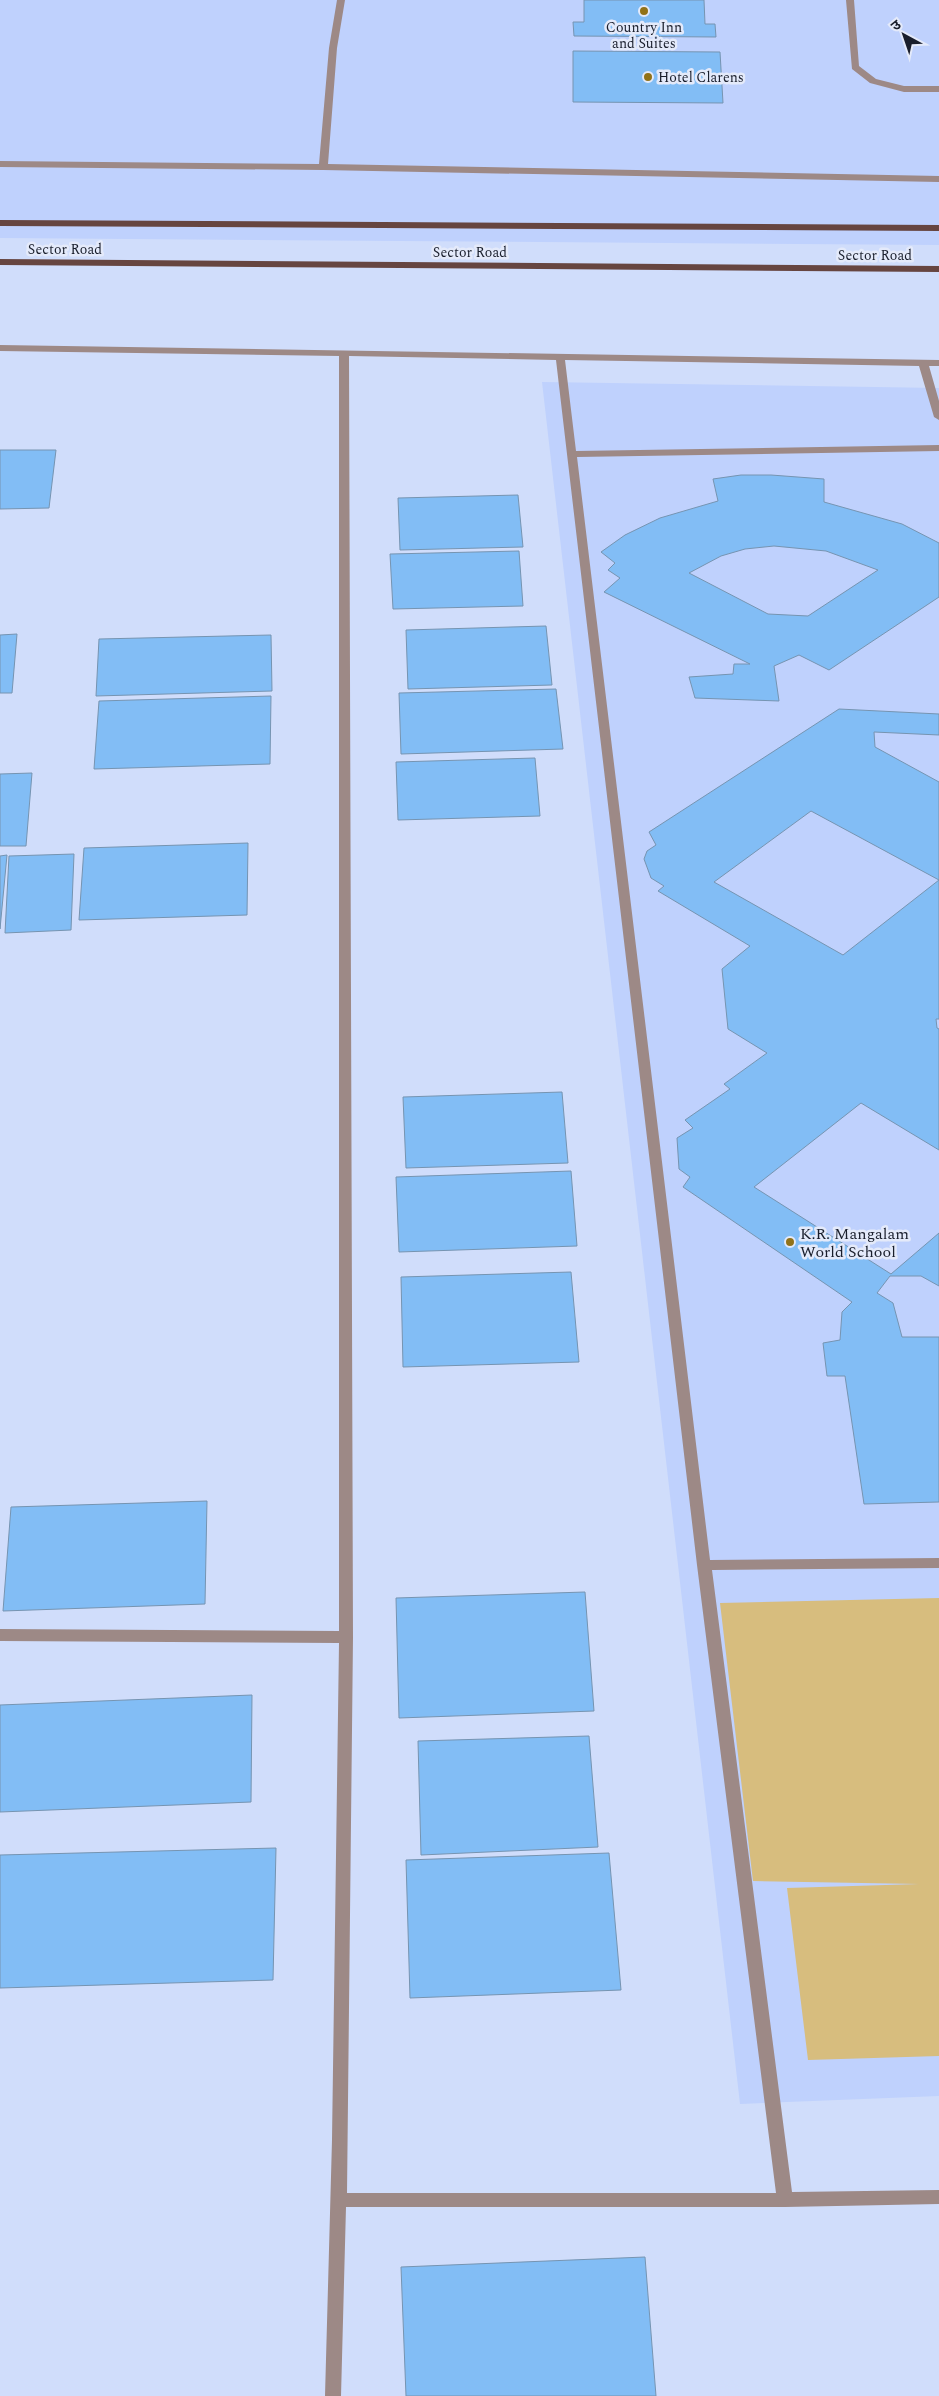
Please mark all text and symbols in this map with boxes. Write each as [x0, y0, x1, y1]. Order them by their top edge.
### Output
marker: Country Inn and Suites [638, 5, 650, 17]
north arrow [879, 10, 929, 60]
text: उ [886, 14, 906, 36]
place label: Country Inn and Suites [606, 17, 682, 54]
place label: Hotel Clarens [658, 67, 744, 88]
marker: Hotel Clarens [642, 71, 654, 83]
street label: Sector Road [28, 239, 102, 260]
street label: Sector Road [433, 242, 507, 263]
street label: Sector Road [838, 245, 912, 266]
place label: K.R. Mangalam World School [800, 1222, 909, 1264]
marker: K.R. Mangalam World School [784, 1236, 796, 1248]

